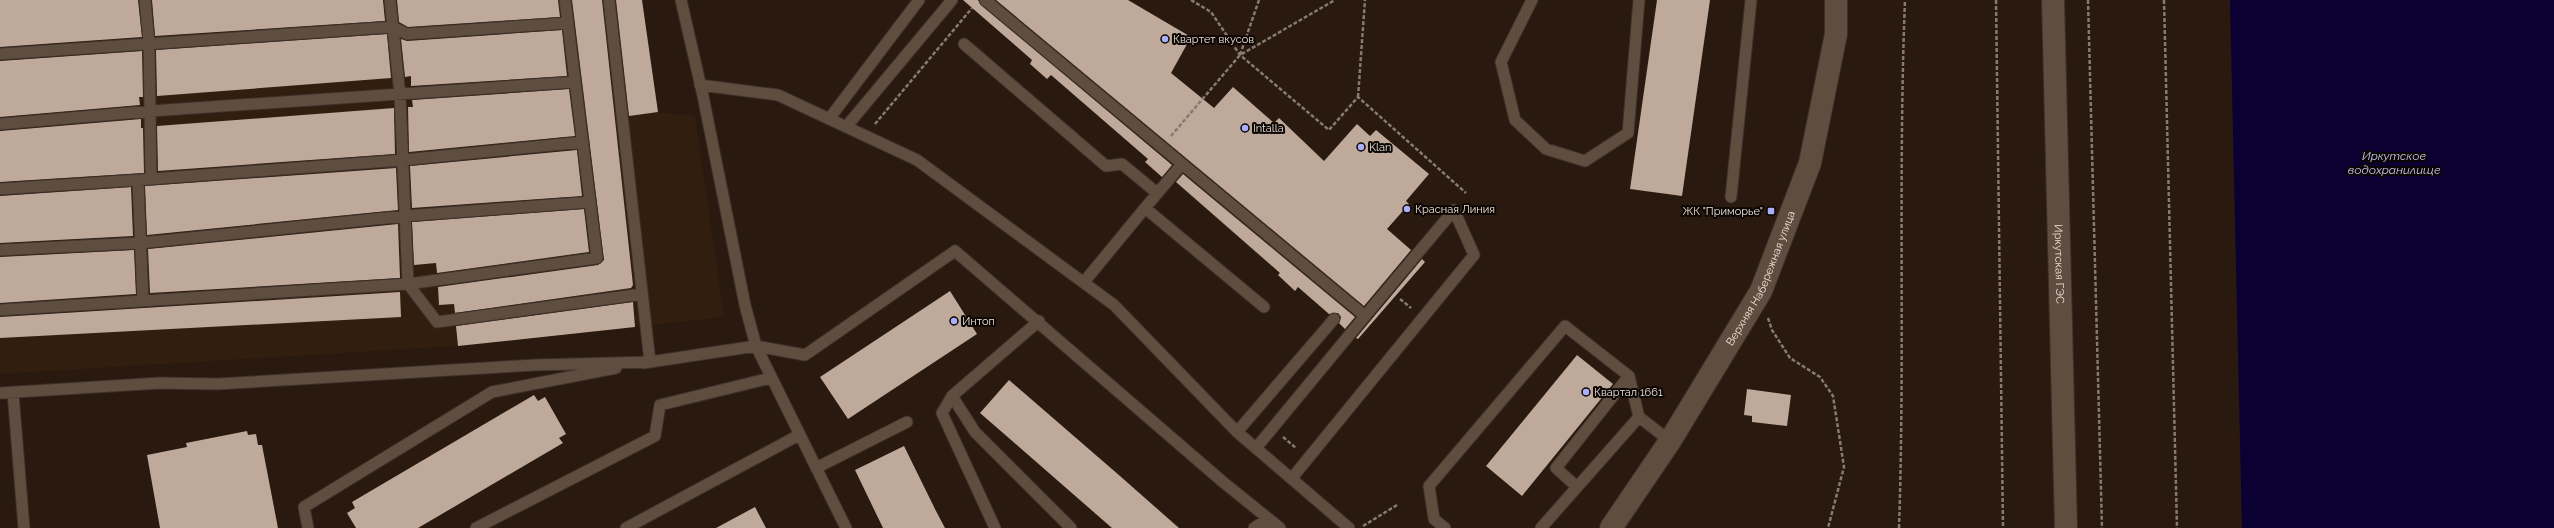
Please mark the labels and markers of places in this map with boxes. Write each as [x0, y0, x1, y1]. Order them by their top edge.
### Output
place label: Квартет вкусов [1173, 33, 1254, 46]
marker: Квартет вкусов [1160, 34, 1170, 44]
place label: Intalla [1253, 122, 1284, 135]
marker: Intalla [1240, 123, 1250, 133]
place label: Klan [1369, 141, 1391, 154]
marker: Klan [1356, 142, 1366, 152]
place label: Красная Линия [1415, 203, 1495, 216]
marker: Красная Линия [1402, 204, 1412, 214]
place label: ЖК "Приморье" [1682, 205, 1763, 218]
marker: ЖК "Приморье" [1766, 206, 1776, 216]
place label: Интоп [962, 315, 995, 328]
marker: Интоп [949, 316, 959, 326]
place label: Квартал 1661 [1594, 386, 1663, 399]
marker: Квартал 1661 [1581, 387, 1591, 397]

